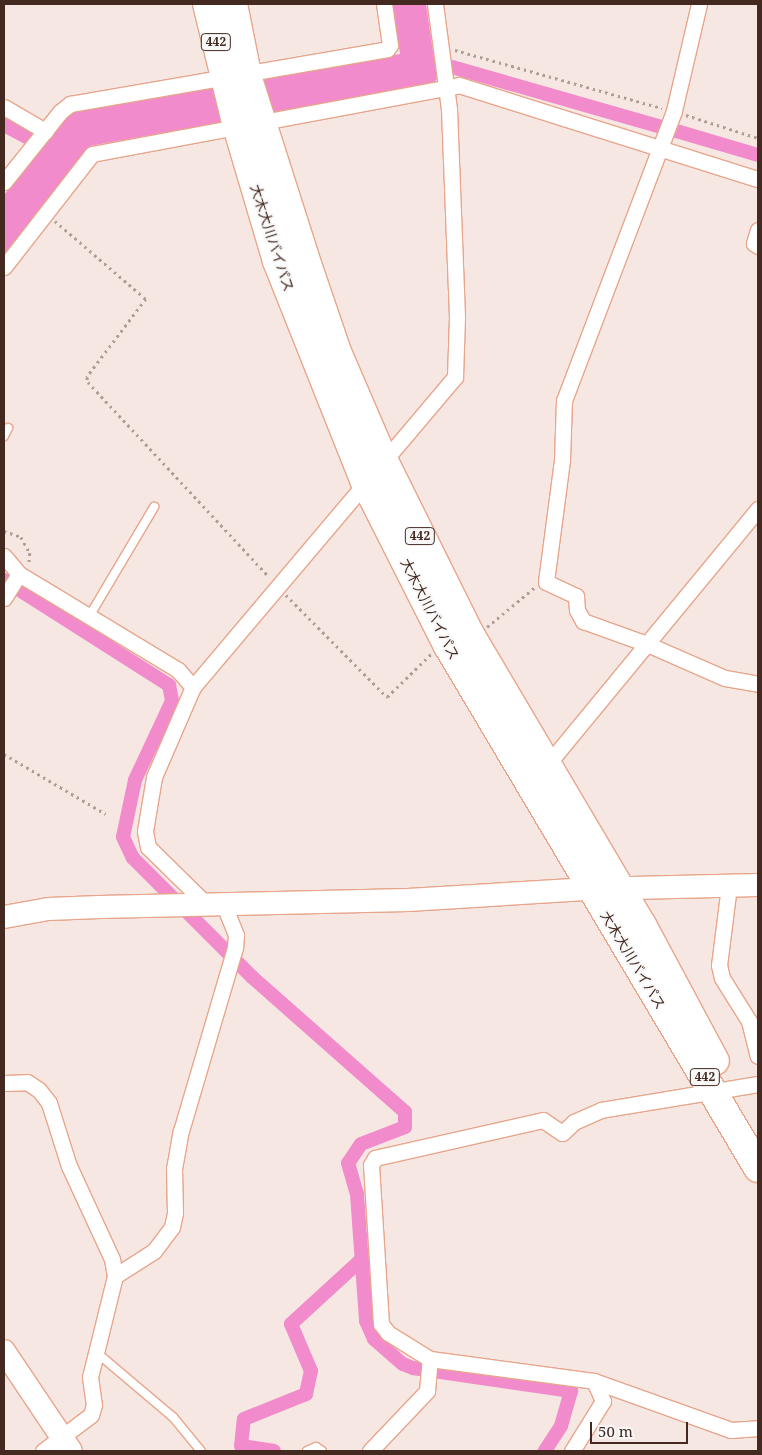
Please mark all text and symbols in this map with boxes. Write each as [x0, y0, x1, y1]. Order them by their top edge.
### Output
road number: 442 [200, 32, 232, 52]
street label: 大木大川バイパス [247, 182, 297, 294]
road number: 442 [404, 526, 436, 546]
street label: 大木大川バイパス [397, 555, 463, 663]
street label: 大木大川バイパス [597, 908, 669, 1012]
road number: 442 [689, 1068, 721, 1086]
scale bar [592, 1412, 690, 1444]
text: 50 m [598, 1421, 633, 1441]

